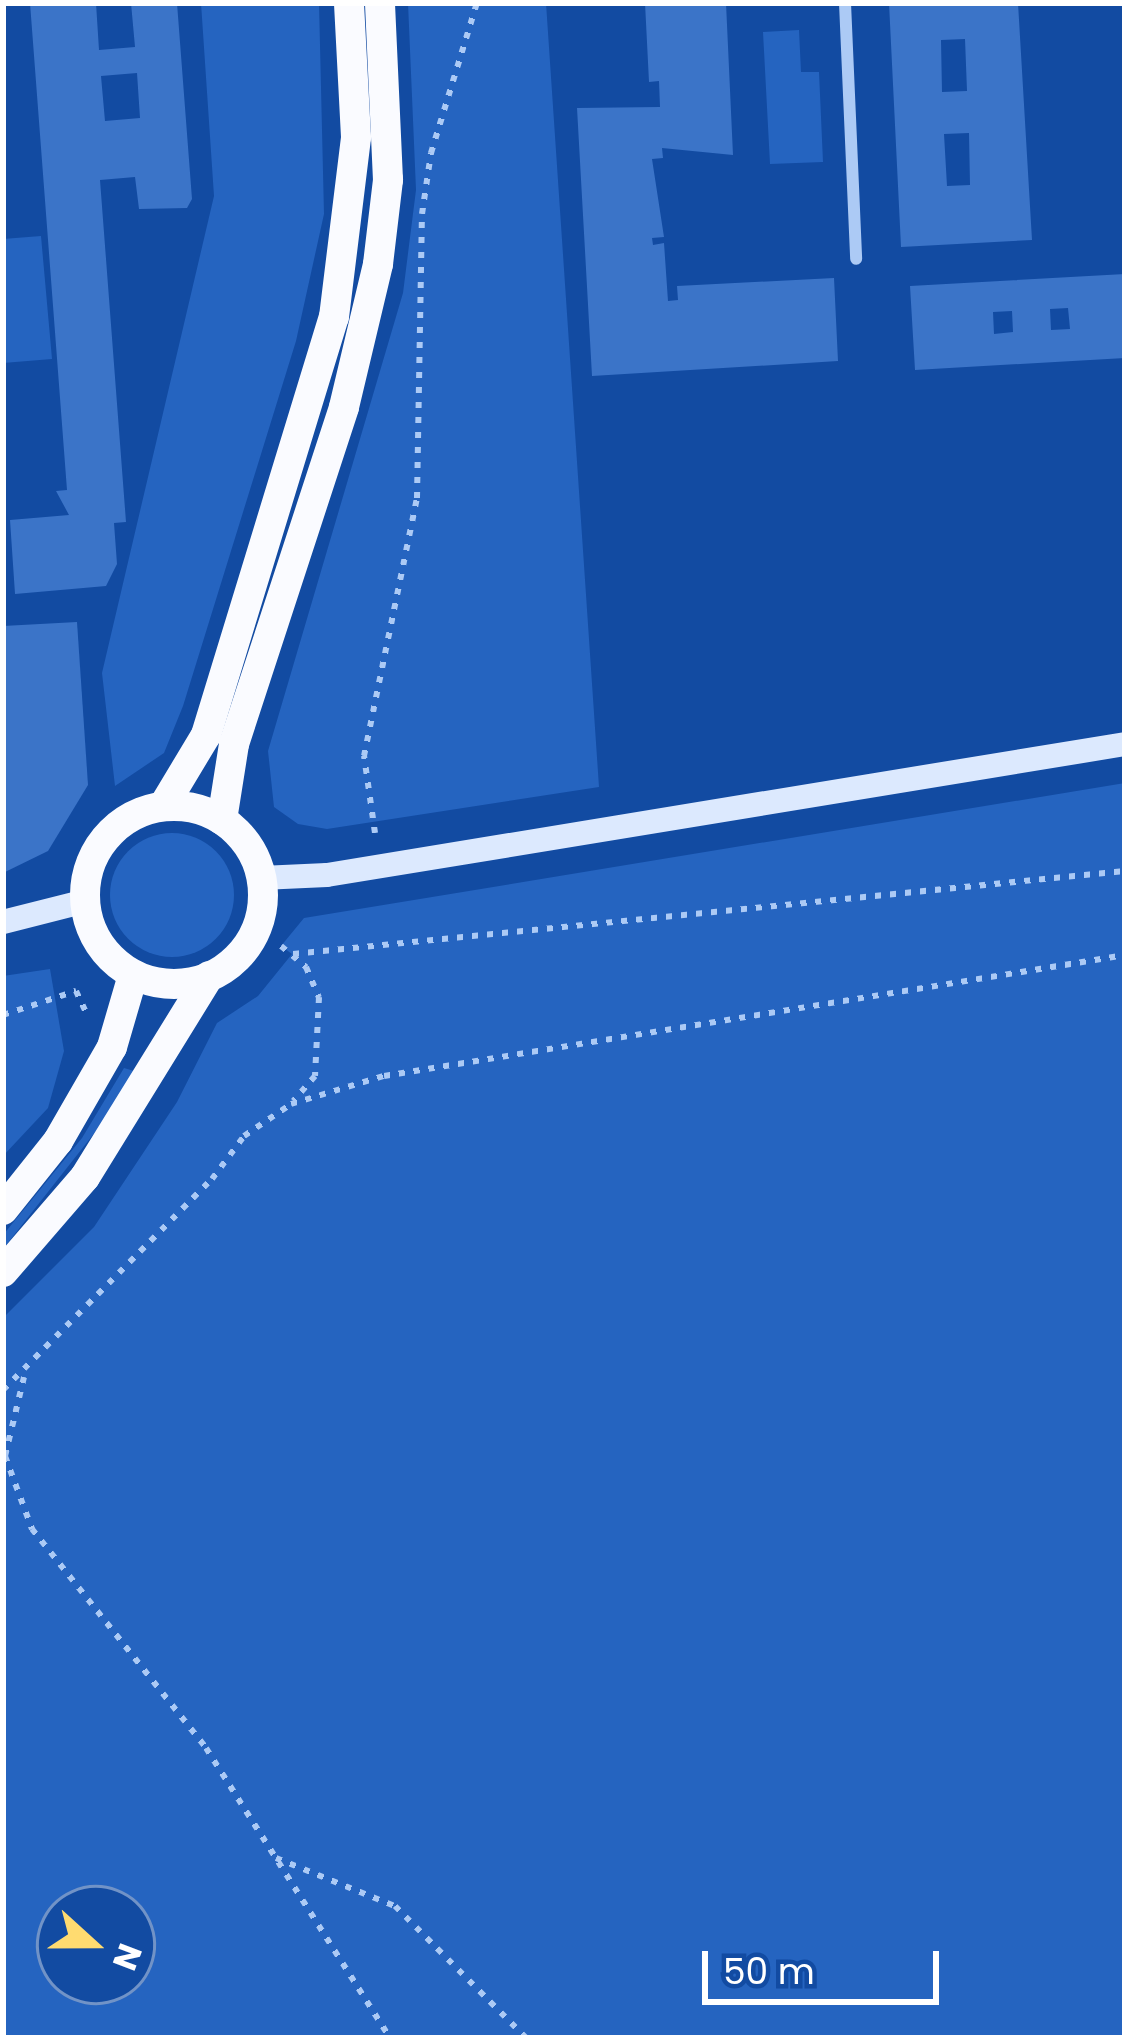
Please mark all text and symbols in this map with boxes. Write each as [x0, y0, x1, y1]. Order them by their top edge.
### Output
north arrow [36, 1885, 156, 2005]
scale bar [708, 1927, 945, 2001]
text: N [101, 1937, 154, 1977]
text: 50 m [723, 1946, 815, 1997]

